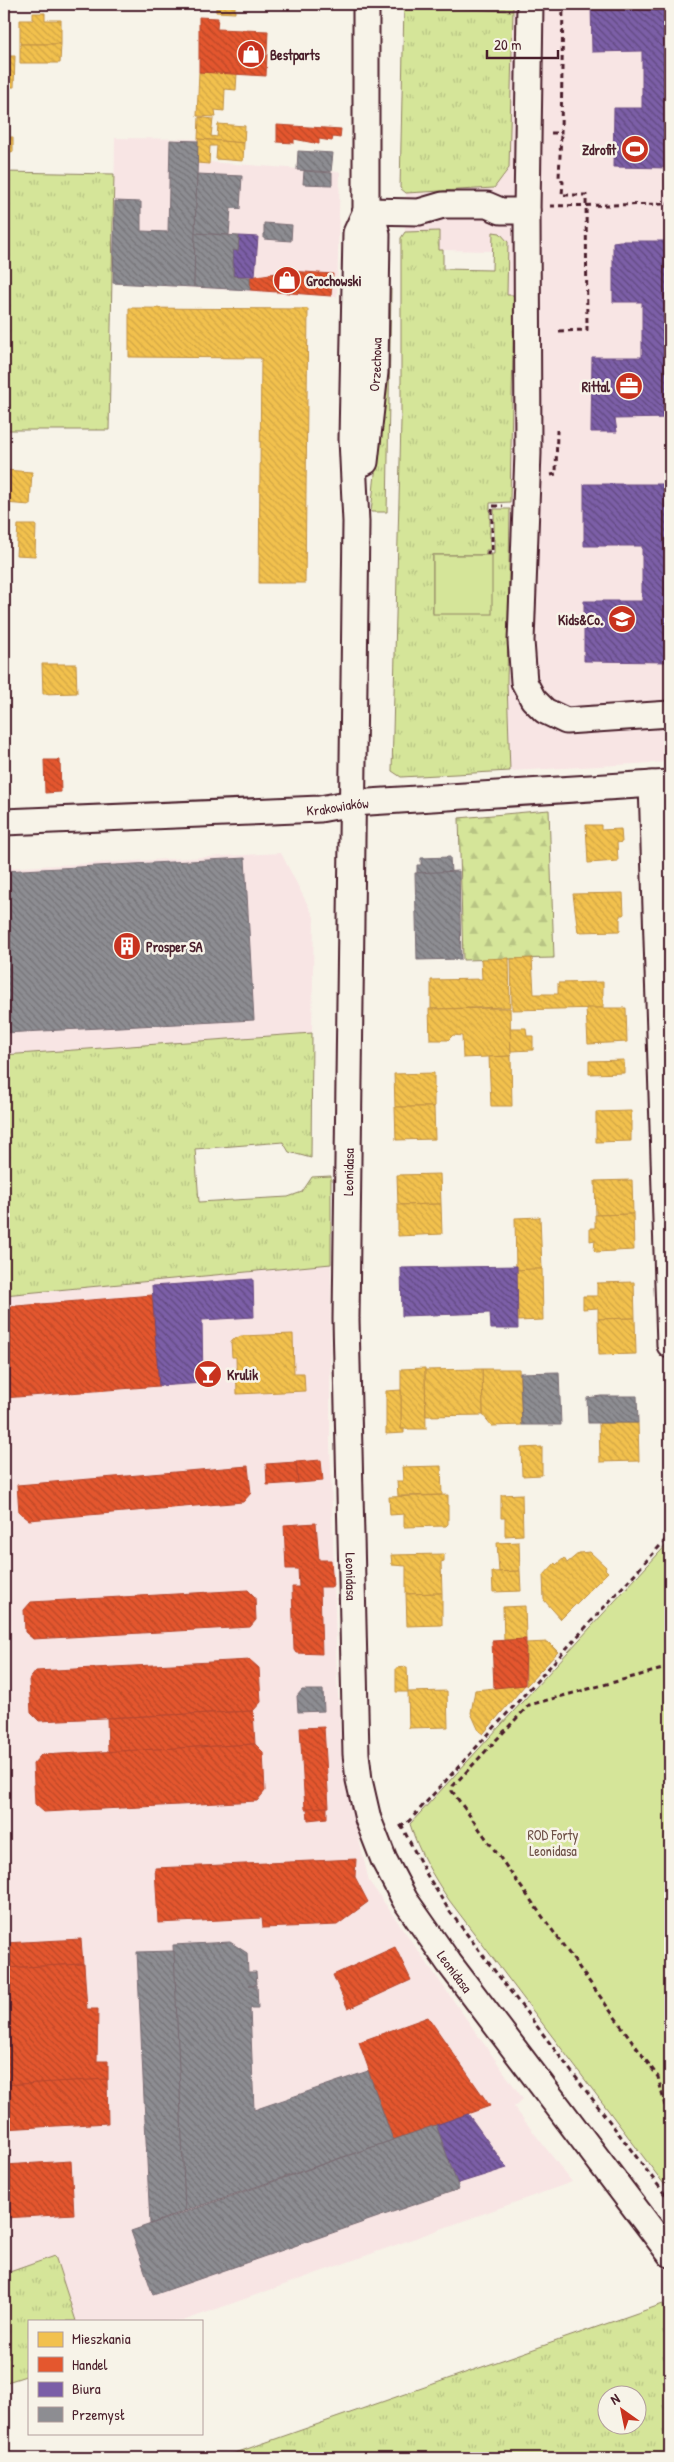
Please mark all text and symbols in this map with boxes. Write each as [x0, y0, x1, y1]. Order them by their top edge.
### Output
scale bar [487, 28, 558, 60]
text: 20 m [494, 34, 521, 55]
shop icon: Bestparts [236, 39, 266, 69]
place label: Bestparts [270, 45, 321, 66]
sports icon: Zdrofit [620, 134, 650, 164]
place label: Zdrofit [582, 140, 617, 159]
shop icon: Grochowski [272, 265, 302, 295]
place label: Grochowski [306, 271, 362, 290]
street label: Orzechowa [363, 337, 385, 392]
office icon: Rittal [614, 371, 644, 401]
place label: Rittal [582, 377, 610, 396]
school or university icon: Kids&Co. [607, 604, 637, 634]
place label: Kids&Co. [558, 610, 603, 629]
street label: Krakowiaków [306, 793, 370, 819]
building icon: Prosper SA [112, 931, 142, 961]
place label: Prosper SA [146, 937, 203, 958]
street label: Leonidasa [338, 1147, 358, 1196]
bar icon: Krulik [193, 1359, 223, 1389]
place label: Krulik [227, 1365, 258, 1384]
street label: Leonidasa [342, 1552, 362, 1601]
park label: ROD Forty Leonidasa [527, 1825, 579, 1860]
street label: Leonidasa [433, 1946, 478, 1996]
legend [28, 2320, 202, 2434]
text: Mieszkania [72, 2328, 131, 2349]
text: Handel [72, 2354, 108, 2375]
text: Biura [72, 2378, 101, 2399]
north arrow [596, 2384, 646, 2434]
text: N [606, 2388, 623, 2409]
text: Przemysł [72, 2404, 125, 2425]

